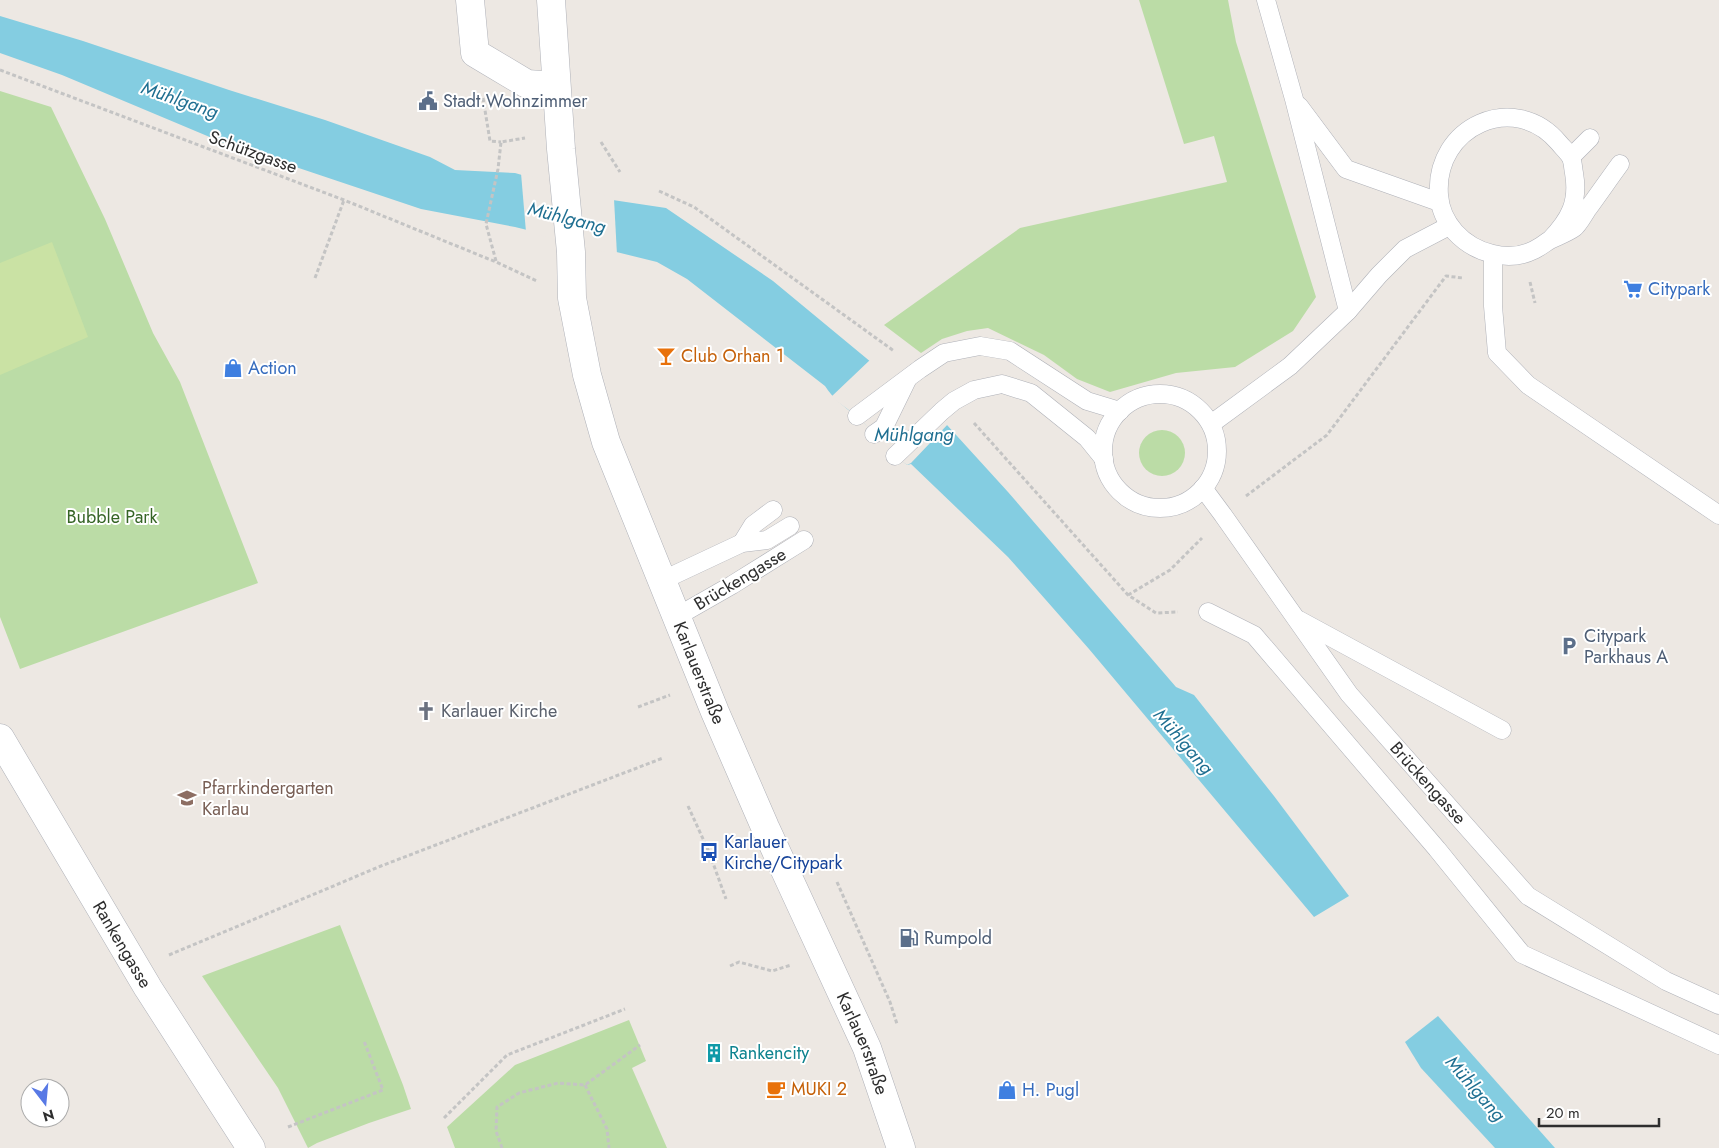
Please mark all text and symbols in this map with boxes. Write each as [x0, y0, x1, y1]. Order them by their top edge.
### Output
water label: Mühlgang [138, 74, 222, 125]
place label: Stadt.Wohnzimmer [443, 88, 588, 114]
public building icon: Stadt.Wohnzimmer [417, 90, 439, 112]
street label: Schützgasse [205, 124, 301, 180]
water label: Mühlgang [525, 195, 609, 240]
place label: Citypark [1648, 276, 1710, 302]
supermarket icon: Citypark [1622, 278, 1644, 300]
place label: Club Orhan 1 [681, 343, 784, 369]
bar icon: Club Orhan 1 [655, 345, 677, 367]
place label: Action [248, 355, 297, 381]
shop icon: Action [222, 357, 244, 379]
water label: Mühlgang [874, 421, 954, 448]
park label: Bubble Park [67, 504, 158, 530]
street label: Brückengasse [689, 541, 791, 617]
street label: Karlauerstraße [667, 618, 732, 728]
place label: Citypark Parkhaus A [1584, 623, 1668, 670]
parking icon: Citypark Parkhaus A [1558, 635, 1580, 657]
place label: Karlauer Kirche [441, 698, 557, 724]
church icon: Karlauer Kirche [415, 700, 437, 722]
water label: Mühlgang [1147, 702, 1220, 781]
street label: Brückengasse [1384, 736, 1472, 830]
place label: Pfarrkindergarten Karlau [202, 775, 334, 822]
school or university icon: Pfarrkindergarten Karlau [176, 787, 198, 809]
place label: Karlauer Kirche/Citypark [724, 829, 843, 876]
bus stop icon: Karlauer Kirche/Citypark [698, 841, 720, 863]
street label: Rankengasse [86, 896, 158, 993]
place label: Rumpold [924, 925, 992, 951]
fuel station icon: Rumpold [898, 927, 920, 949]
street label: Karlauerstraße [830, 988, 895, 1098]
place label: Rankencity [729, 1040, 809, 1066]
building icon: Rankencity [703, 1042, 725, 1064]
water label: Mühlgang [1439, 1049, 1512, 1128]
place label: MUKI 2 [791, 1076, 847, 1102]
place label: H. Pugl [1022, 1077, 1079, 1103]
north arrow [20, 1078, 70, 1128]
cafe icon: MUKI 2 [765, 1078, 787, 1100]
shop icon: H. Pugl [996, 1079, 1018, 1101]
scale bar [1539, 1096, 1659, 1128]
text: 20 m [1546, 1102, 1580, 1124]
text: N [40, 1104, 57, 1127]

